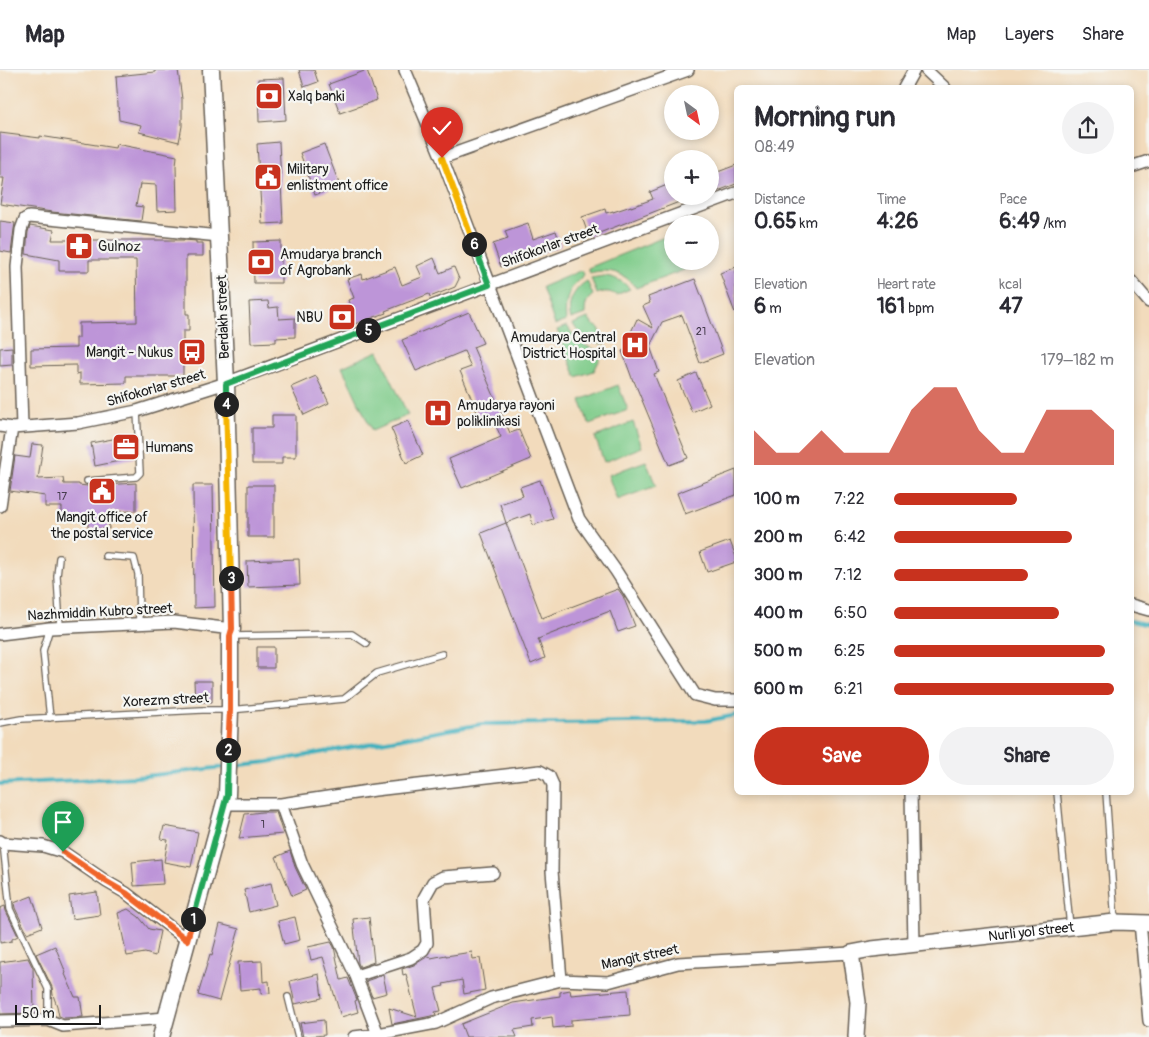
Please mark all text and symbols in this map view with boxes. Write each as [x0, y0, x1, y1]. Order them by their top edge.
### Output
text: Map [25, 20, 65, 49]
text: Map [947, 23, 976, 46]
text: Layers [1004, 23, 1054, 46]
text: Share [1082, 23, 1124, 46]
bank icon: Xalq banki [254, 81, 284, 111]
north arrow [664, 85, 719, 140]
map controls [664, 85, 719, 270]
place label: Xalq banki [288, 88, 345, 105]
text: Morning run [754, 100, 896, 135]
button: share [1062, 102, 1114, 154]
pin [421, 107, 463, 158]
icon: check [428, 114, 456, 142]
text: 08:49 [754, 137, 795, 157]
button: + [664, 150, 719, 205]
place label: Military enlistment office [287, 161, 388, 194]
public building icon: Military enlistment office [253, 162, 283, 192]
text: Distance [754, 191, 805, 208]
text: Time [877, 191, 906, 208]
text: Pace [999, 191, 1027, 208]
text: 0.65 [754, 208, 797, 235]
text: 4:26 [877, 208, 918, 235]
text: 6:49 [999, 208, 1040, 235]
button: − [664, 215, 719, 270]
text: km [797, 215, 818, 232]
text: /km [1040, 215, 1067, 232]
street label: Shifokorlar street [499, 220, 601, 271]
pharmacy icon: Gulnoz [64, 231, 94, 261]
pin: 6 [462, 232, 486, 256]
text: 6 [470, 236, 479, 253]
place label: Gulnoz [98, 238, 141, 255]
place label: Amudarya branch of Agrobank [280, 246, 382, 279]
bank icon: Amudarya branch of Agrobank [246, 247, 276, 277]
street label: Berdakh street [213, 274, 233, 359]
text: Elevation [754, 276, 807, 293]
text: Heart rate [877, 276, 936, 293]
text: kcal [999, 276, 1022, 293]
text: 6 [754, 293, 766, 320]
text: 161 [877, 293, 905, 320]
text: 47 [999, 293, 1023, 320]
text: m [766, 300, 782, 317]
text: bpm [905, 300, 934, 317]
bank icon: NBU [327, 302, 357, 332]
place label: NBU [296, 309, 323, 326]
pin: 5 [356, 318, 380, 342]
text: 5 [365, 322, 372, 339]
house number: 21 [696, 325, 706, 338]
place label: Amudarya Central District Hospital [510, 329, 616, 362]
hospital icon: Amudarya Central District Hospital [620, 330, 650, 360]
bus stop icon: Mangit - Nukus [177, 337, 207, 367]
place label: Mangit - Nukus [86, 344, 174, 361]
text: Elevation [754, 350, 815, 370]
text: 179–182 m [1041, 350, 1114, 370]
street label: Shifokorlar street [105, 366, 208, 410]
pin: 4 [214, 392, 238, 416]
text: 4 [222, 396, 231, 413]
place label: Amudarya rayoni poliklinikasi [457, 397, 555, 430]
hospital icon: Amudarya rayoni poliklinikasi [423, 398, 453, 428]
office icon: Humans [111, 432, 141, 462]
place label: Humans [145, 439, 194, 456]
public building icon: Mangit office of the postal service [87, 476, 117, 506]
text: 100 m [754, 489, 800, 509]
text: 7:22 [834, 489, 865, 509]
house number: 17 [57, 490, 67, 503]
place label: Mangit office of the postal service [50, 509, 153, 542]
text: 200 m [754, 527, 802, 547]
text: 6:42 [834, 527, 866, 547]
text: 300 m [754, 565, 802, 585]
text: 7:12 [834, 565, 862, 585]
pin: 3 [218, 566, 244, 590]
text: 3 [228, 570, 235, 587]
street label: Nazhmiddin Kubro street [27, 600, 173, 624]
text: 400 m [754, 603, 803, 623]
text: 6:50 [834, 603, 867, 623]
text: 500 m [754, 641, 802, 661]
text: 6:25 [834, 641, 865, 661]
text: 600 m [754, 679, 803, 699]
text: 6:21 [834, 679, 863, 699]
street label: Xorezm street [123, 689, 210, 711]
button: Save [754, 727, 929, 785]
button: Share [939, 727, 1114, 785]
pin: 2 [216, 738, 240, 762]
text: 2 [225, 742, 232, 759]
pin [42, 801, 84, 852]
icon: arrive [49, 808, 77, 836]
house number: 1 [261, 818, 265, 831]
pin: 1 [180, 906, 206, 932]
text: 1 [191, 911, 196, 928]
street label: Nurli yol street [987, 918, 1075, 945]
street label: Mangit street [600, 940, 680, 973]
scale bar [15, 1002, 101, 1025]
text: 50 m [22, 1005, 55, 1022]

